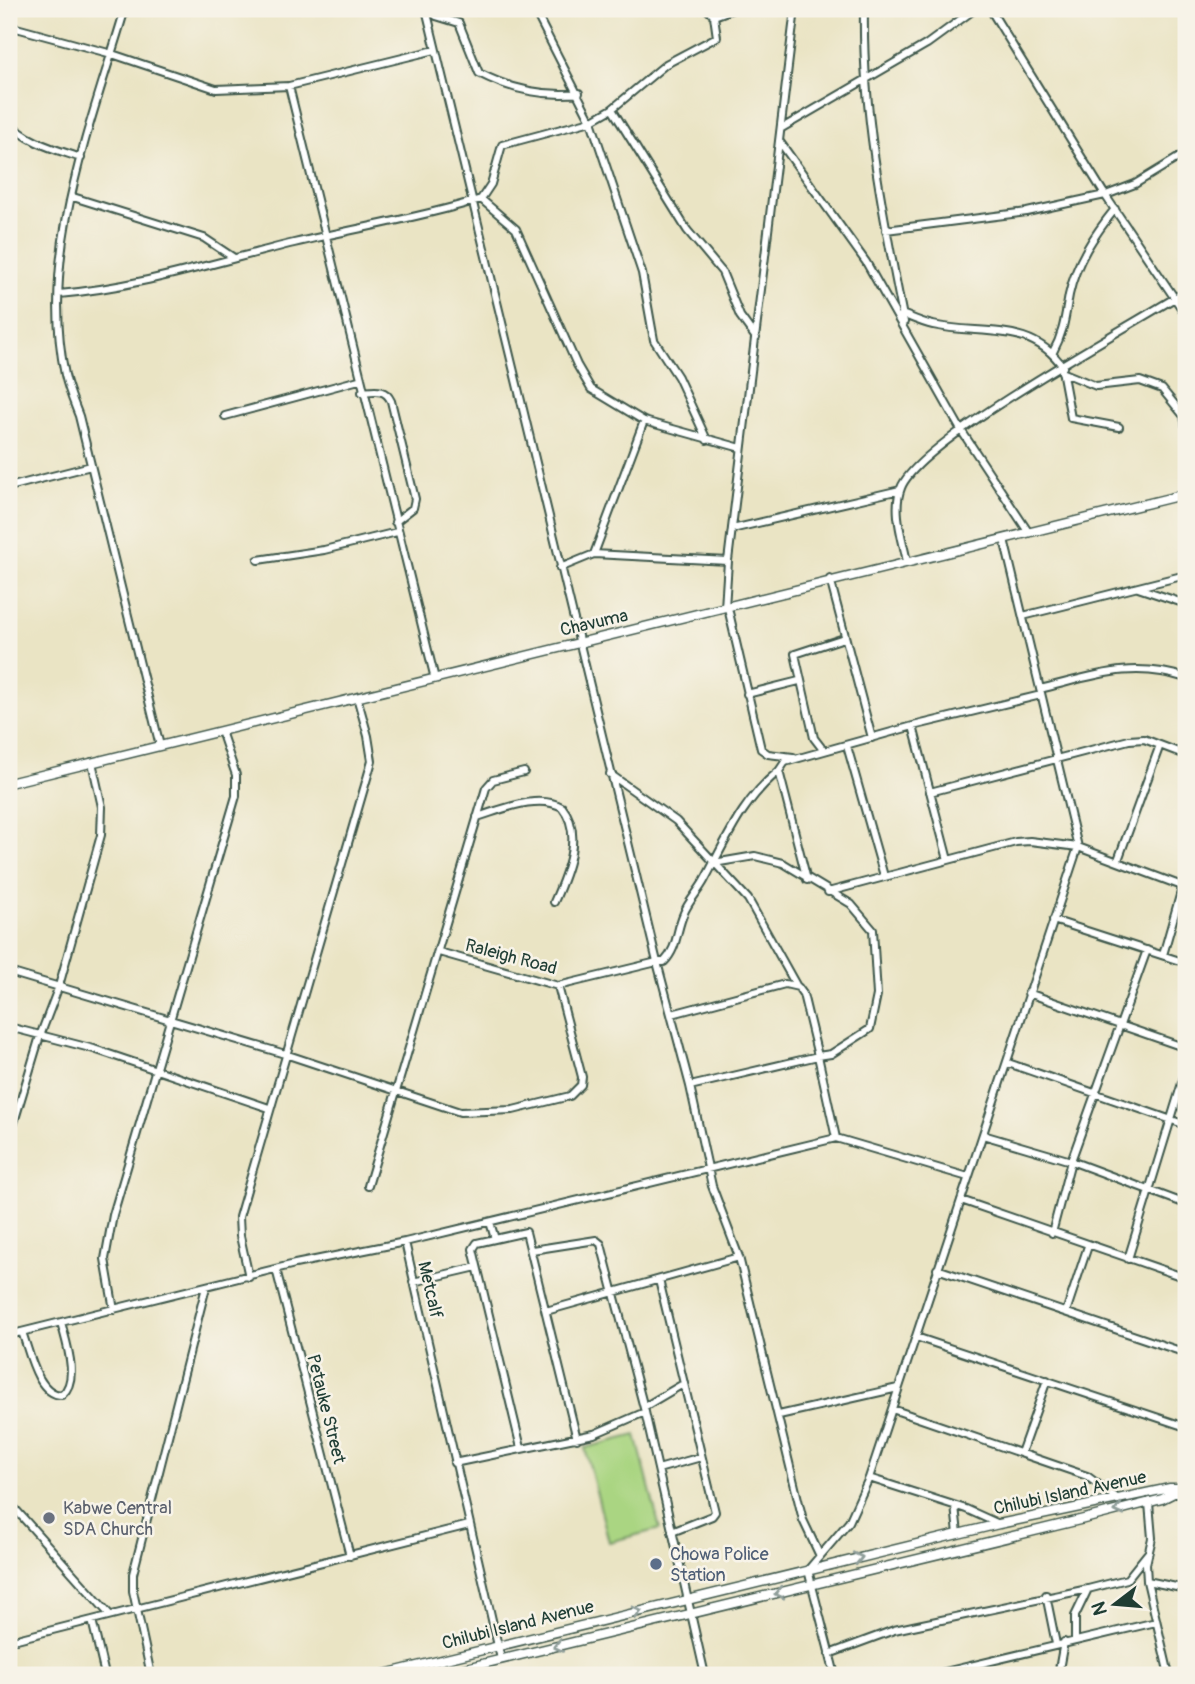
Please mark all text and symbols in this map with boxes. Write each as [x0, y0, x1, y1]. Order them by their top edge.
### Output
street label: Chavuma [558, 604, 630, 642]
street label: Raleigh Road [463, 934, 559, 980]
street label: Metcalf [412, 1259, 448, 1322]
street label: Petauke Street [301, 1352, 351, 1467]
street label: Chilubi Island Avenue [991, 1466, 1149, 1520]
place label: Kabwe Central SDA Church [63, 1497, 172, 1541]
one-way arrow [1113, 1502, 1125, 1516]
marker: Kabwe Central SDA Church [41, 1510, 57, 1526]
place label: Chowa Police Station [670, 1543, 769, 1587]
one-way arrow [852, 1552, 864, 1566]
marker: Chowa Police Station [648, 1556, 664, 1572]
north arrow [1080, 1568, 1150, 1638]
one-way arrow [773, 1585, 785, 1599]
street label: Chilubi Island Avenue [440, 1595, 596, 1655]
text: N [1086, 1599, 1113, 1618]
one-way arrow [631, 1605, 643, 1620]
one-way arrow [552, 1638, 564, 1652]

